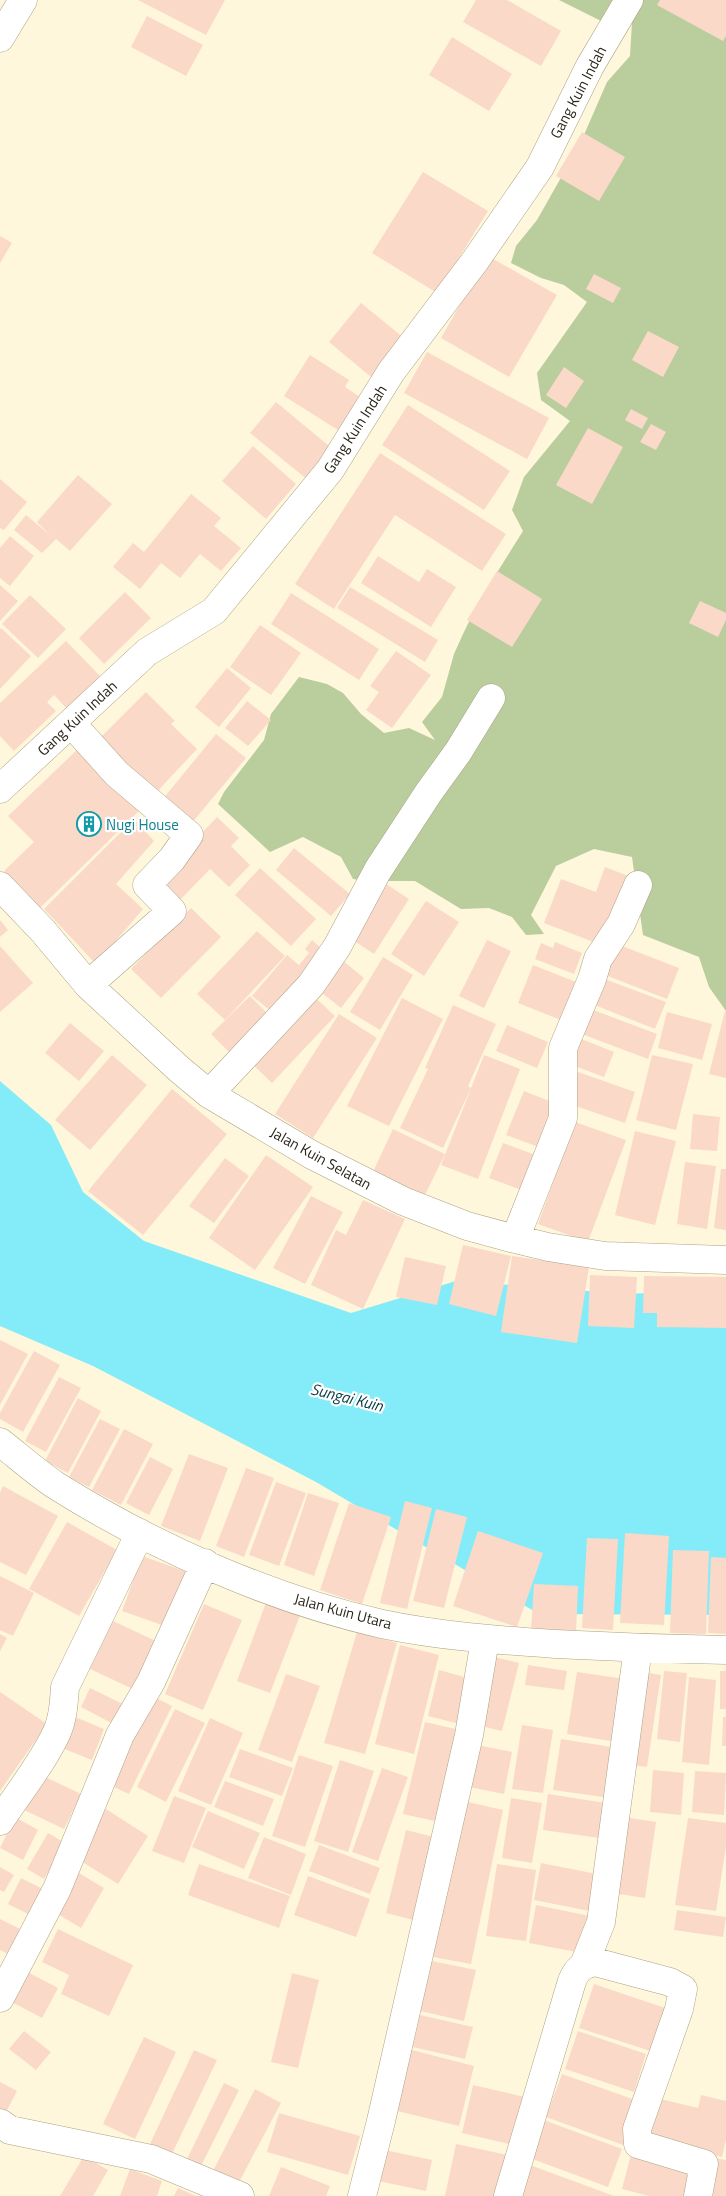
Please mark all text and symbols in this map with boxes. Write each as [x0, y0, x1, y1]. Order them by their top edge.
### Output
street label: Gang Kuin Indah [544, 42, 612, 142]
street label: Gang Kuin Indah [318, 380, 392, 478]
street label: Gang Kuin Indah [32, 675, 122, 761]
building icon: Nugi House [76, 811, 102, 837]
place label: Nugi House [106, 813, 179, 836]
street label: Jalan Kuin Selatan [266, 1121, 376, 1195]
water label: Sungai Kuin [308, 1376, 387, 1418]
street label: Jalan Kuin Utara [292, 1587, 395, 1635]

